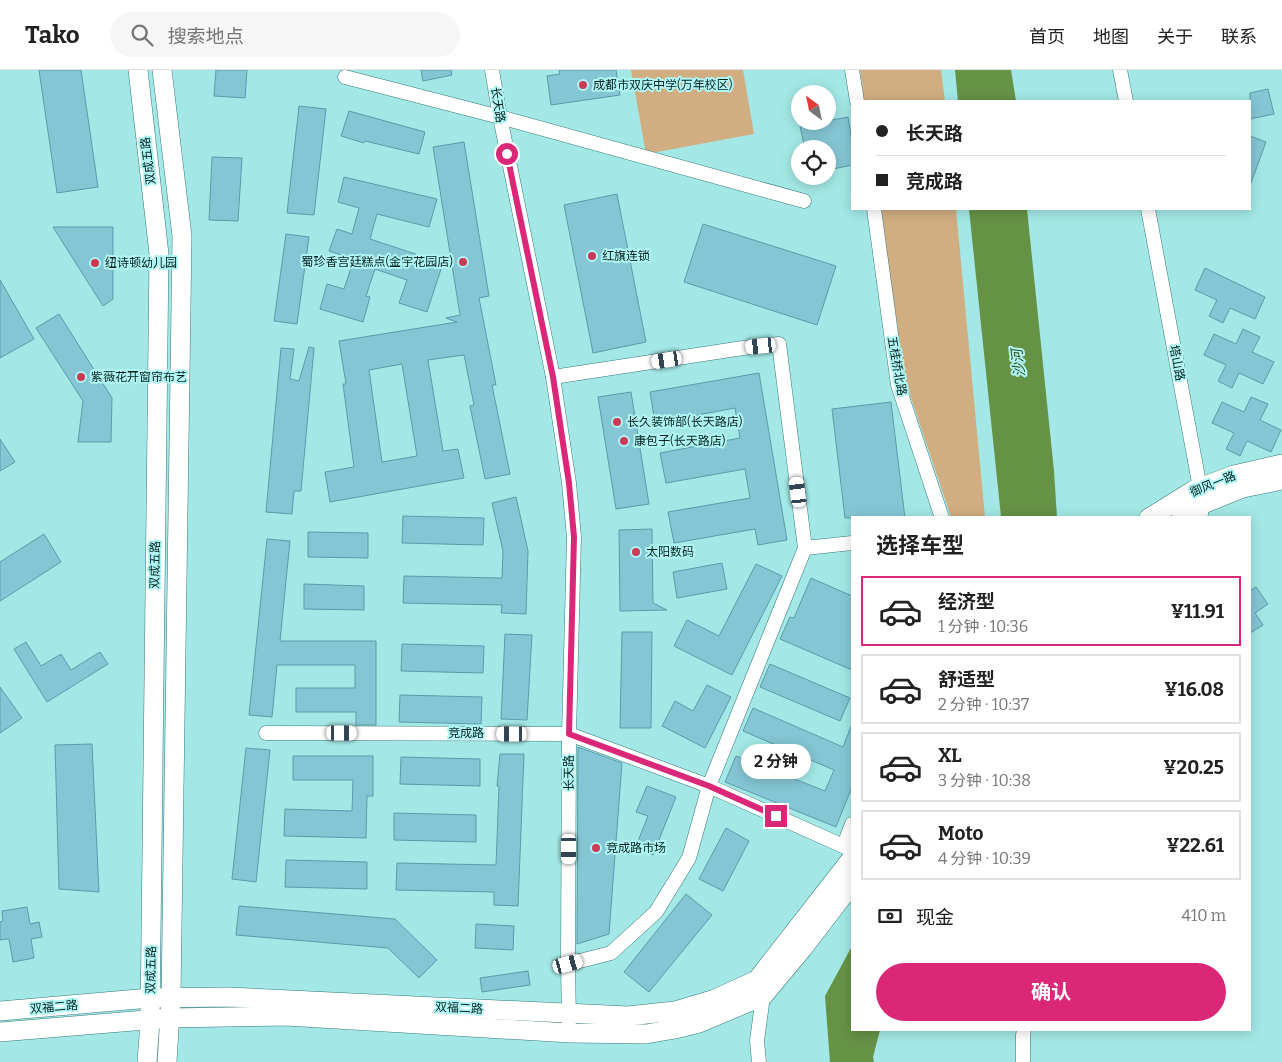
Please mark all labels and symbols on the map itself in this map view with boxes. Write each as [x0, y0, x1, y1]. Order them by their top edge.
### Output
place label: 成都市双庆中学(万年校区) [593, 77, 733, 92]
marker: 成都市双庆中学(万年校区) [577, 79, 589, 91]
north arrow [791, 85, 836, 130]
street label: 长天路 [488, 86, 508, 124]
street label: 双成五路 [138, 136, 158, 186]
route start [496, 143, 518, 165]
place label: 红旗连锁 [602, 249, 650, 263]
marker: 红旗连锁 [586, 250, 598, 262]
place label: 蜀珍香宫廷糕点(金宇花园店) [302, 254, 453, 269]
place label: 纽诗顿幼儿园 [105, 256, 177, 270]
marker: 蜀珍香宫廷糕点(金宇花园店) [457, 256, 469, 268]
marker: 纽诗顿幼儿园 [89, 257, 101, 269]
street label: 五桂桥北路 [885, 335, 909, 397]
car [745, 337, 776, 355]
street label: 塔山路 [1167, 344, 1187, 382]
water label: 沙河 [1008, 345, 1029, 378]
car [651, 350, 682, 370]
place label: 紫薇花开窗帘布艺 [91, 370, 187, 384]
marker: 紫薇花开窗帘布艺 [75, 371, 87, 383]
place label: 长久装饰部(长天路店) [627, 414, 743, 429]
marker: 长久装饰部(长天路店) [611, 416, 623, 428]
place label: 康包子(长天路店) [634, 433, 726, 448]
marker: 康包子(长天路店) [618, 435, 630, 447]
street label: 御风一路 [1188, 469, 1238, 499]
car [788, 476, 807, 508]
street label: 双成五路 [148, 541, 162, 589]
place label: 太阳数码 [646, 545, 694, 559]
marker: 太阳数码 [630, 546, 642, 558]
car [327, 726, 357, 741]
street label: 竞成路 [448, 726, 484, 740]
car [497, 727, 527, 742]
callout: 2 分钟 [741, 744, 811, 778]
street label: 长天路 [562, 755, 576, 791]
route end [765, 805, 787, 827]
car [561, 834, 576, 864]
place label: 竞成路市场 [606, 841, 666, 855]
marker: 竞成路市场 [590, 842, 602, 854]
street label: 双成五路 [144, 946, 158, 994]
car [551, 953, 584, 975]
street label: 双福二路 [29, 998, 79, 1016]
street label: 双福二路 [435, 1000, 483, 1016]

